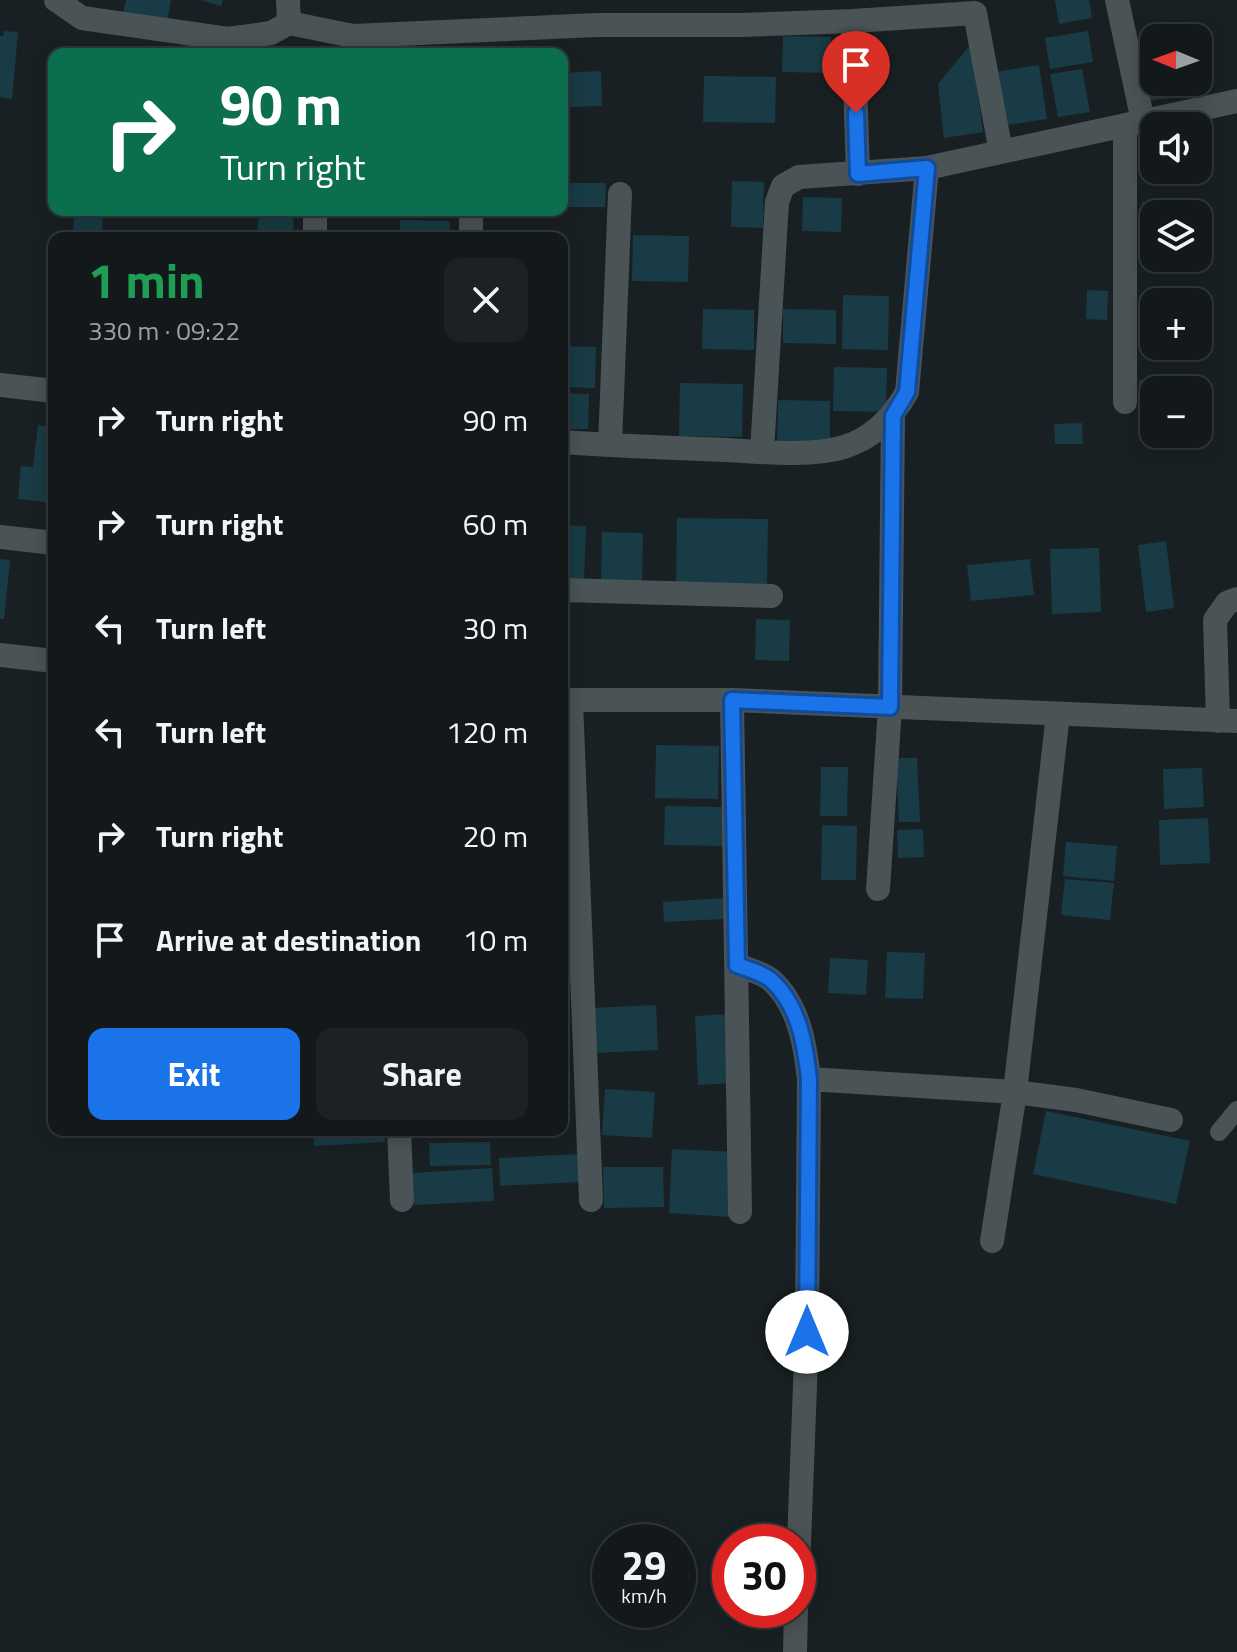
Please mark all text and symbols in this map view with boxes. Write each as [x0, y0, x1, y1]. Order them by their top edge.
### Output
north arrow [1140, 24, 1212, 96]
map controls [1140, 24, 1212, 448]
pin [822, 31, 890, 113]
icon: arrive [834, 43, 878, 87]
text: 90 m [220, 62, 342, 147]
icon: right [88, 80, 192, 184]
button: sound [1140, 112, 1212, 184]
text: Turn right [220, 139, 365, 194]
button: layers [1140, 200, 1212, 272]
text: 1 min [88, 244, 205, 317]
button: close [444, 258, 528, 342]
button: + [1140, 288, 1212, 360]
text: 330 m · 09:22 [88, 311, 240, 350]
button: − [1140, 376, 1212, 448]
text: Turn right [156, 397, 284, 443]
text: 90 m [463, 397, 528, 443]
icon: right [88, 398, 132, 442]
text: Turn right [156, 501, 284, 547]
text: 60 m [463, 501, 528, 547]
icon: right [88, 502, 132, 546]
text: Turn left [156, 605, 266, 651]
text: 30 m [463, 605, 528, 651]
icon: left [88, 606, 132, 650]
text: Turn left [156, 709, 266, 755]
text: 120 m [446, 709, 528, 755]
icon: left [88, 710, 132, 754]
text: Turn right [156, 813, 284, 859]
text: 20 m [463, 813, 528, 859]
icon: right [88, 814, 132, 858]
text: Arrive at destination [156, 917, 421, 963]
text: 10 m [463, 917, 528, 963]
icon: arrive [88, 918, 132, 962]
button: Exit [88, 1028, 300, 1120]
button: Share [316, 1028, 528, 1120]
position arrow [765, 1290, 849, 1374]
speed limit sign: 30 [712, 1524, 816, 1628]
text: 29 [622, 1535, 666, 1596]
text: km/h [621, 1580, 667, 1611]

